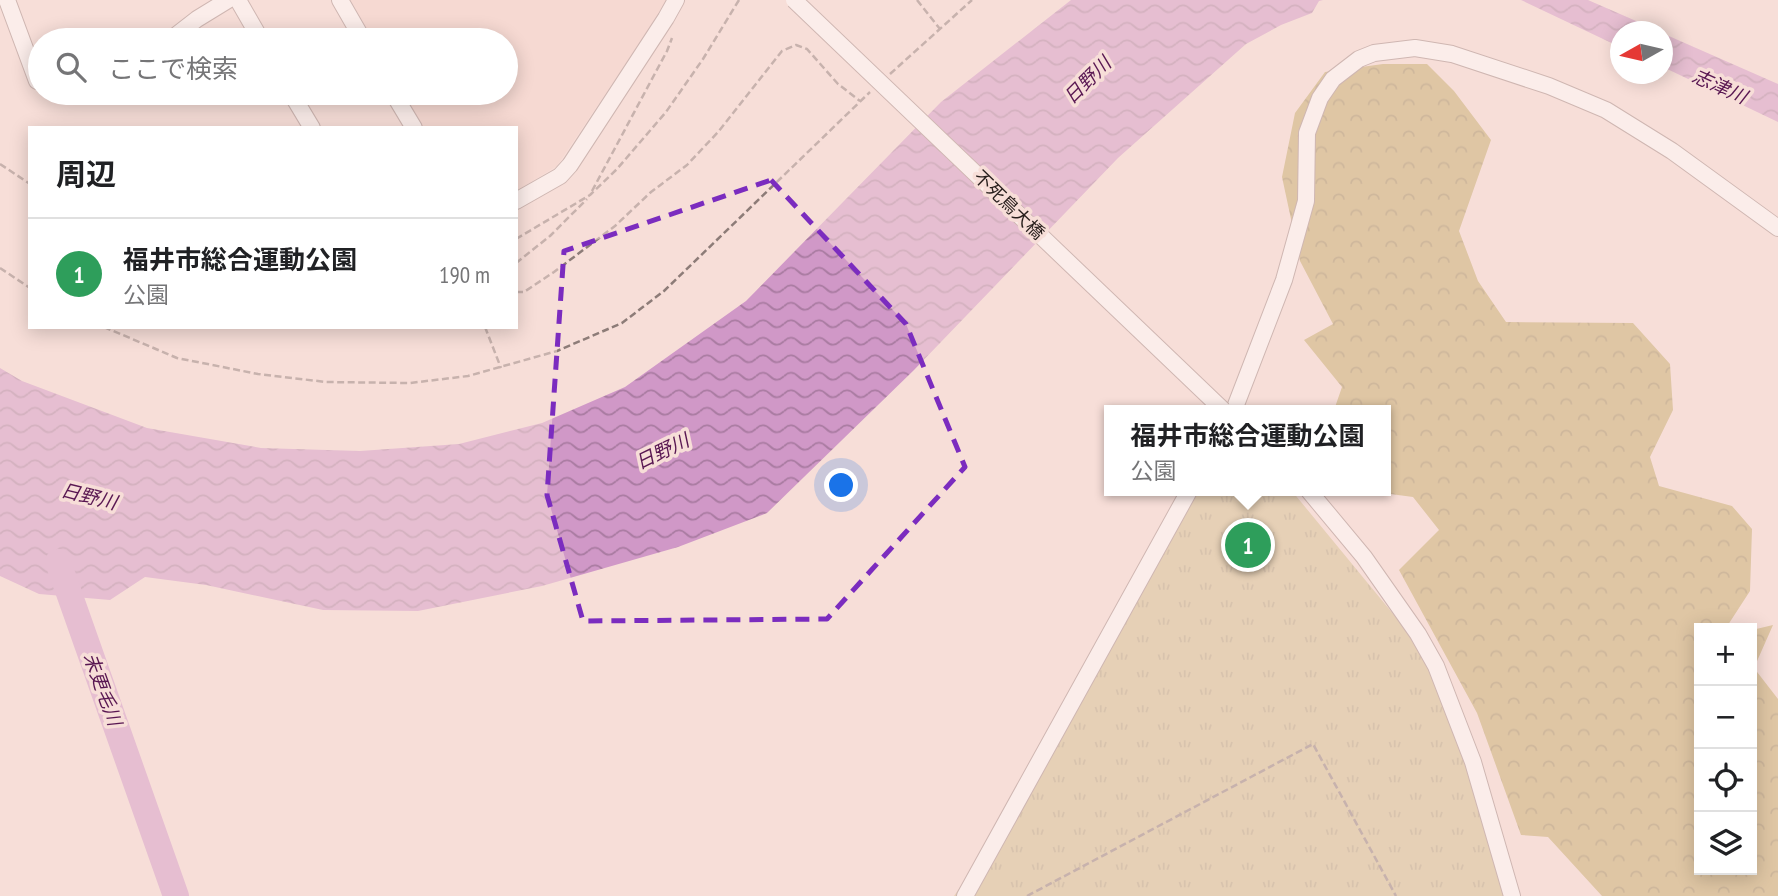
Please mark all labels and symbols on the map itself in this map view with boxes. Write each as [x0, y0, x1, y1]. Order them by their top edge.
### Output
north arrow [1610, 21, 1673, 84]
water label: 日野川 [1058, 50, 1117, 109]
water label: 志津川 [1689, 63, 1753, 109]
street label: 不死鳥大橋 [969, 165, 1050, 244]
water label: 日野川 [631, 427, 695, 474]
your location [824, 468, 858, 502]
water label: 日野川 [58, 477, 121, 515]
pin: 1 [1225, 519, 1271, 571]
water label: 未更毛川 [79, 649, 128, 731]

